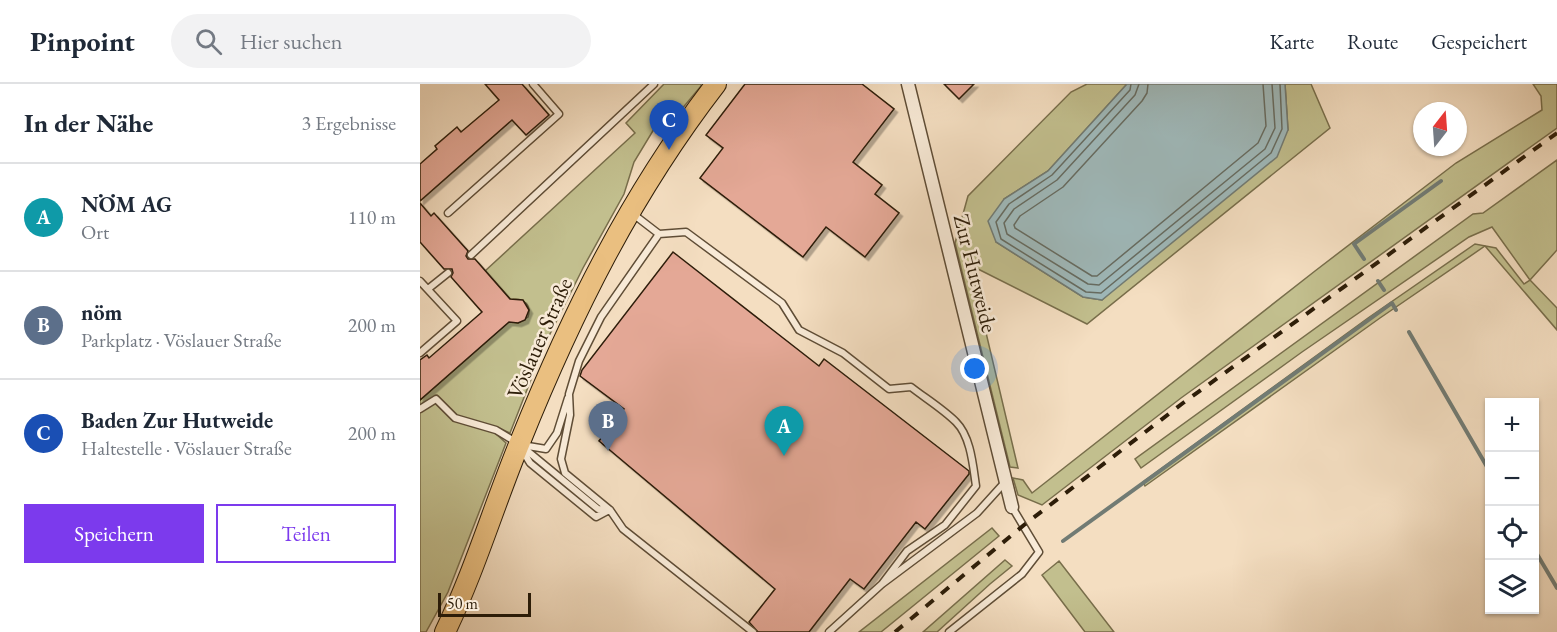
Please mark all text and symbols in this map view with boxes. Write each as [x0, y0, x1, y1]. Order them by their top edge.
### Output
search box [171, 14, 591, 68]
text: Pinpoint [30, 23, 135, 59]
icon: search [192, 25, 225, 58]
text: Hier suchen [240, 27, 342, 56]
text: Karte [1270, 28, 1314, 55]
text: Route [1347, 28, 1398, 55]
text: Gespeichert [1431, 28, 1527, 55]
pin: C [650, 100, 688, 150]
north arrow [1413, 102, 1467, 156]
text: In der Nähe [24, 106, 153, 140]
text: 3 Ergebnisse [301, 110, 396, 136]
text: NÖM AG [81, 190, 172, 219]
text: A [36, 204, 51, 230]
text: 110 m [348, 204, 396, 230]
street label: Zur Hutweide [947, 211, 1004, 336]
text: Ort [81, 219, 109, 245]
street label: Vöslauer Straße [500, 273, 579, 403]
text: nöm [81, 298, 122, 327]
text: B [37, 312, 50, 338]
text: 200 m [348, 312, 396, 338]
text: Parkplatz · Vöslauer Straße [81, 327, 281, 353]
your location [960, 354, 989, 383]
map controls [1485, 398, 1539, 614]
button: + [1485, 398, 1539, 452]
pin: B [588, 402, 627, 451]
text: Baden Zur Hutweide [81, 406, 273, 435]
pin: A [764, 406, 804, 456]
text: C [36, 420, 51, 446]
text: 200 m [348, 420, 396, 446]
text: Haltestelle · Vöslauer Straße [81, 435, 292, 461]
button: − [1485, 452, 1539, 506]
button: Speichern [24, 504, 204, 563]
button: Teilen [216, 504, 396, 563]
button: locate [1485, 506, 1539, 560]
button: layers [1485, 560, 1539, 614]
scale bar [438, 590, 531, 618]
text: 50 m [447, 593, 478, 614]

